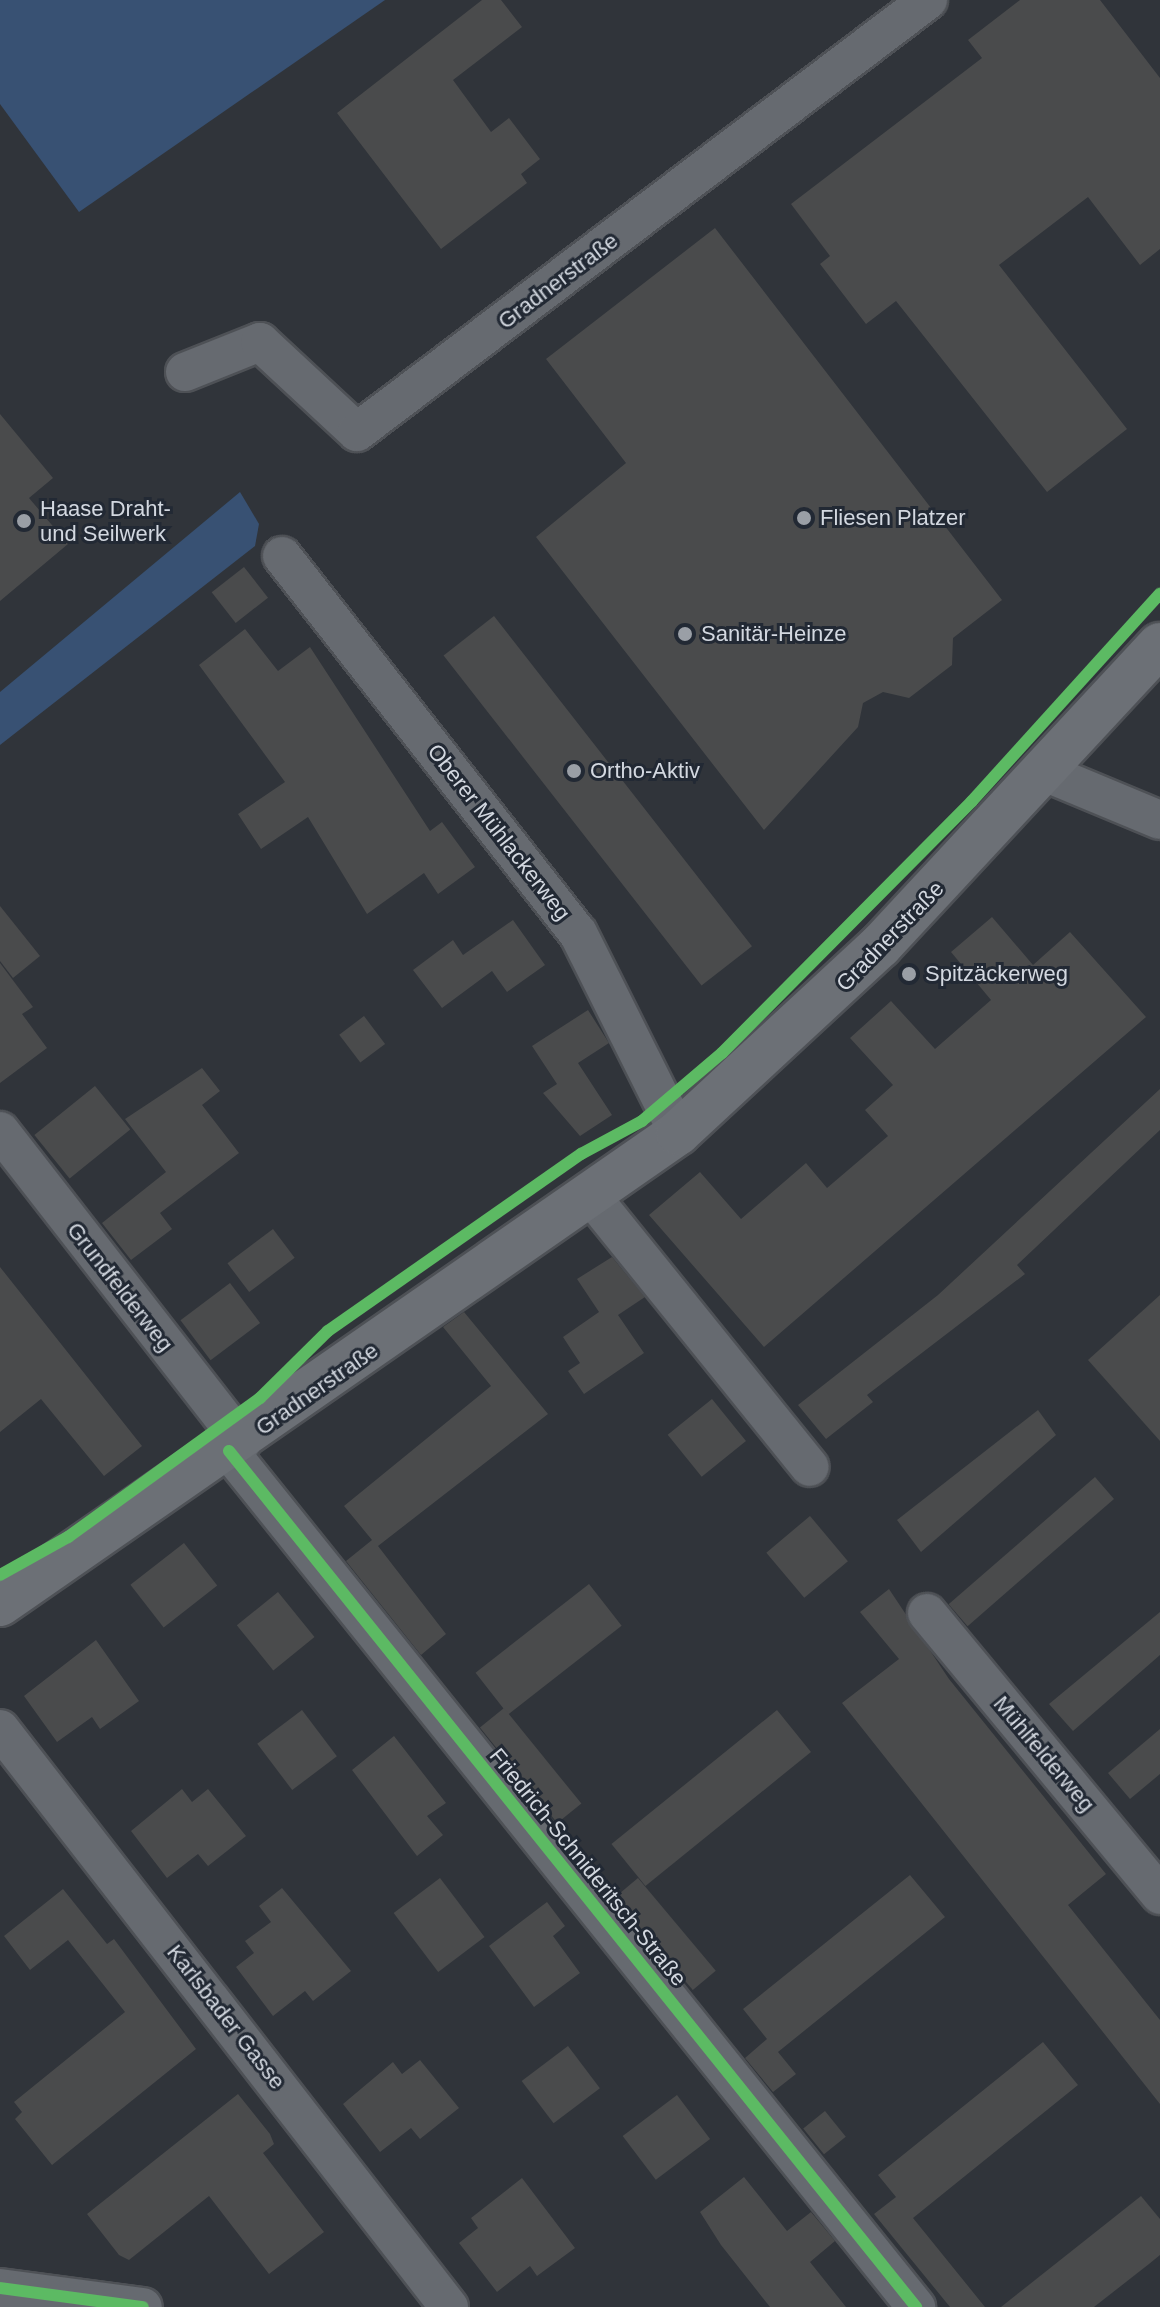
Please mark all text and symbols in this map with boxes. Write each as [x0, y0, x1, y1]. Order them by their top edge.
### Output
street label: Gradnerstraße [493, 227, 623, 335]
place label: Haase Draht- und Seilwerk [40, 495, 171, 546]
place label: Fliesen Platzer [820, 505, 966, 531]
marker: Fliesen Platzer [795, 509, 813, 527]
marker: Haase Draht- und Seilwerk [15, 512, 33, 530]
place label: Sanitär-Heinze [701, 621, 847, 647]
marker: Sanitär-Heinze [676, 625, 694, 643]
street label: Oberer Mühlackerweg [422, 739, 576, 925]
place label: Ortho-Aktiv [590, 758, 700, 784]
marker: Ortho-Aktiv [565, 762, 583, 780]
street label: Gradnerstraße [831, 875, 949, 997]
place label: Spitzäckerweg [925, 961, 1068, 987]
marker: Spitzäckerweg [900, 965, 918, 983]
street label: Grundfelderweg [61, 1217, 179, 1357]
street label: Gradnerstraße [251, 1337, 383, 1441]
street label: Mühlfelderweg [988, 1691, 1100, 1817]
street label: Friedrich-Schnideritsch-Straße [484, 1743, 692, 1991]
street label: Karlsbader Gasse [161, 1939, 291, 2095]

